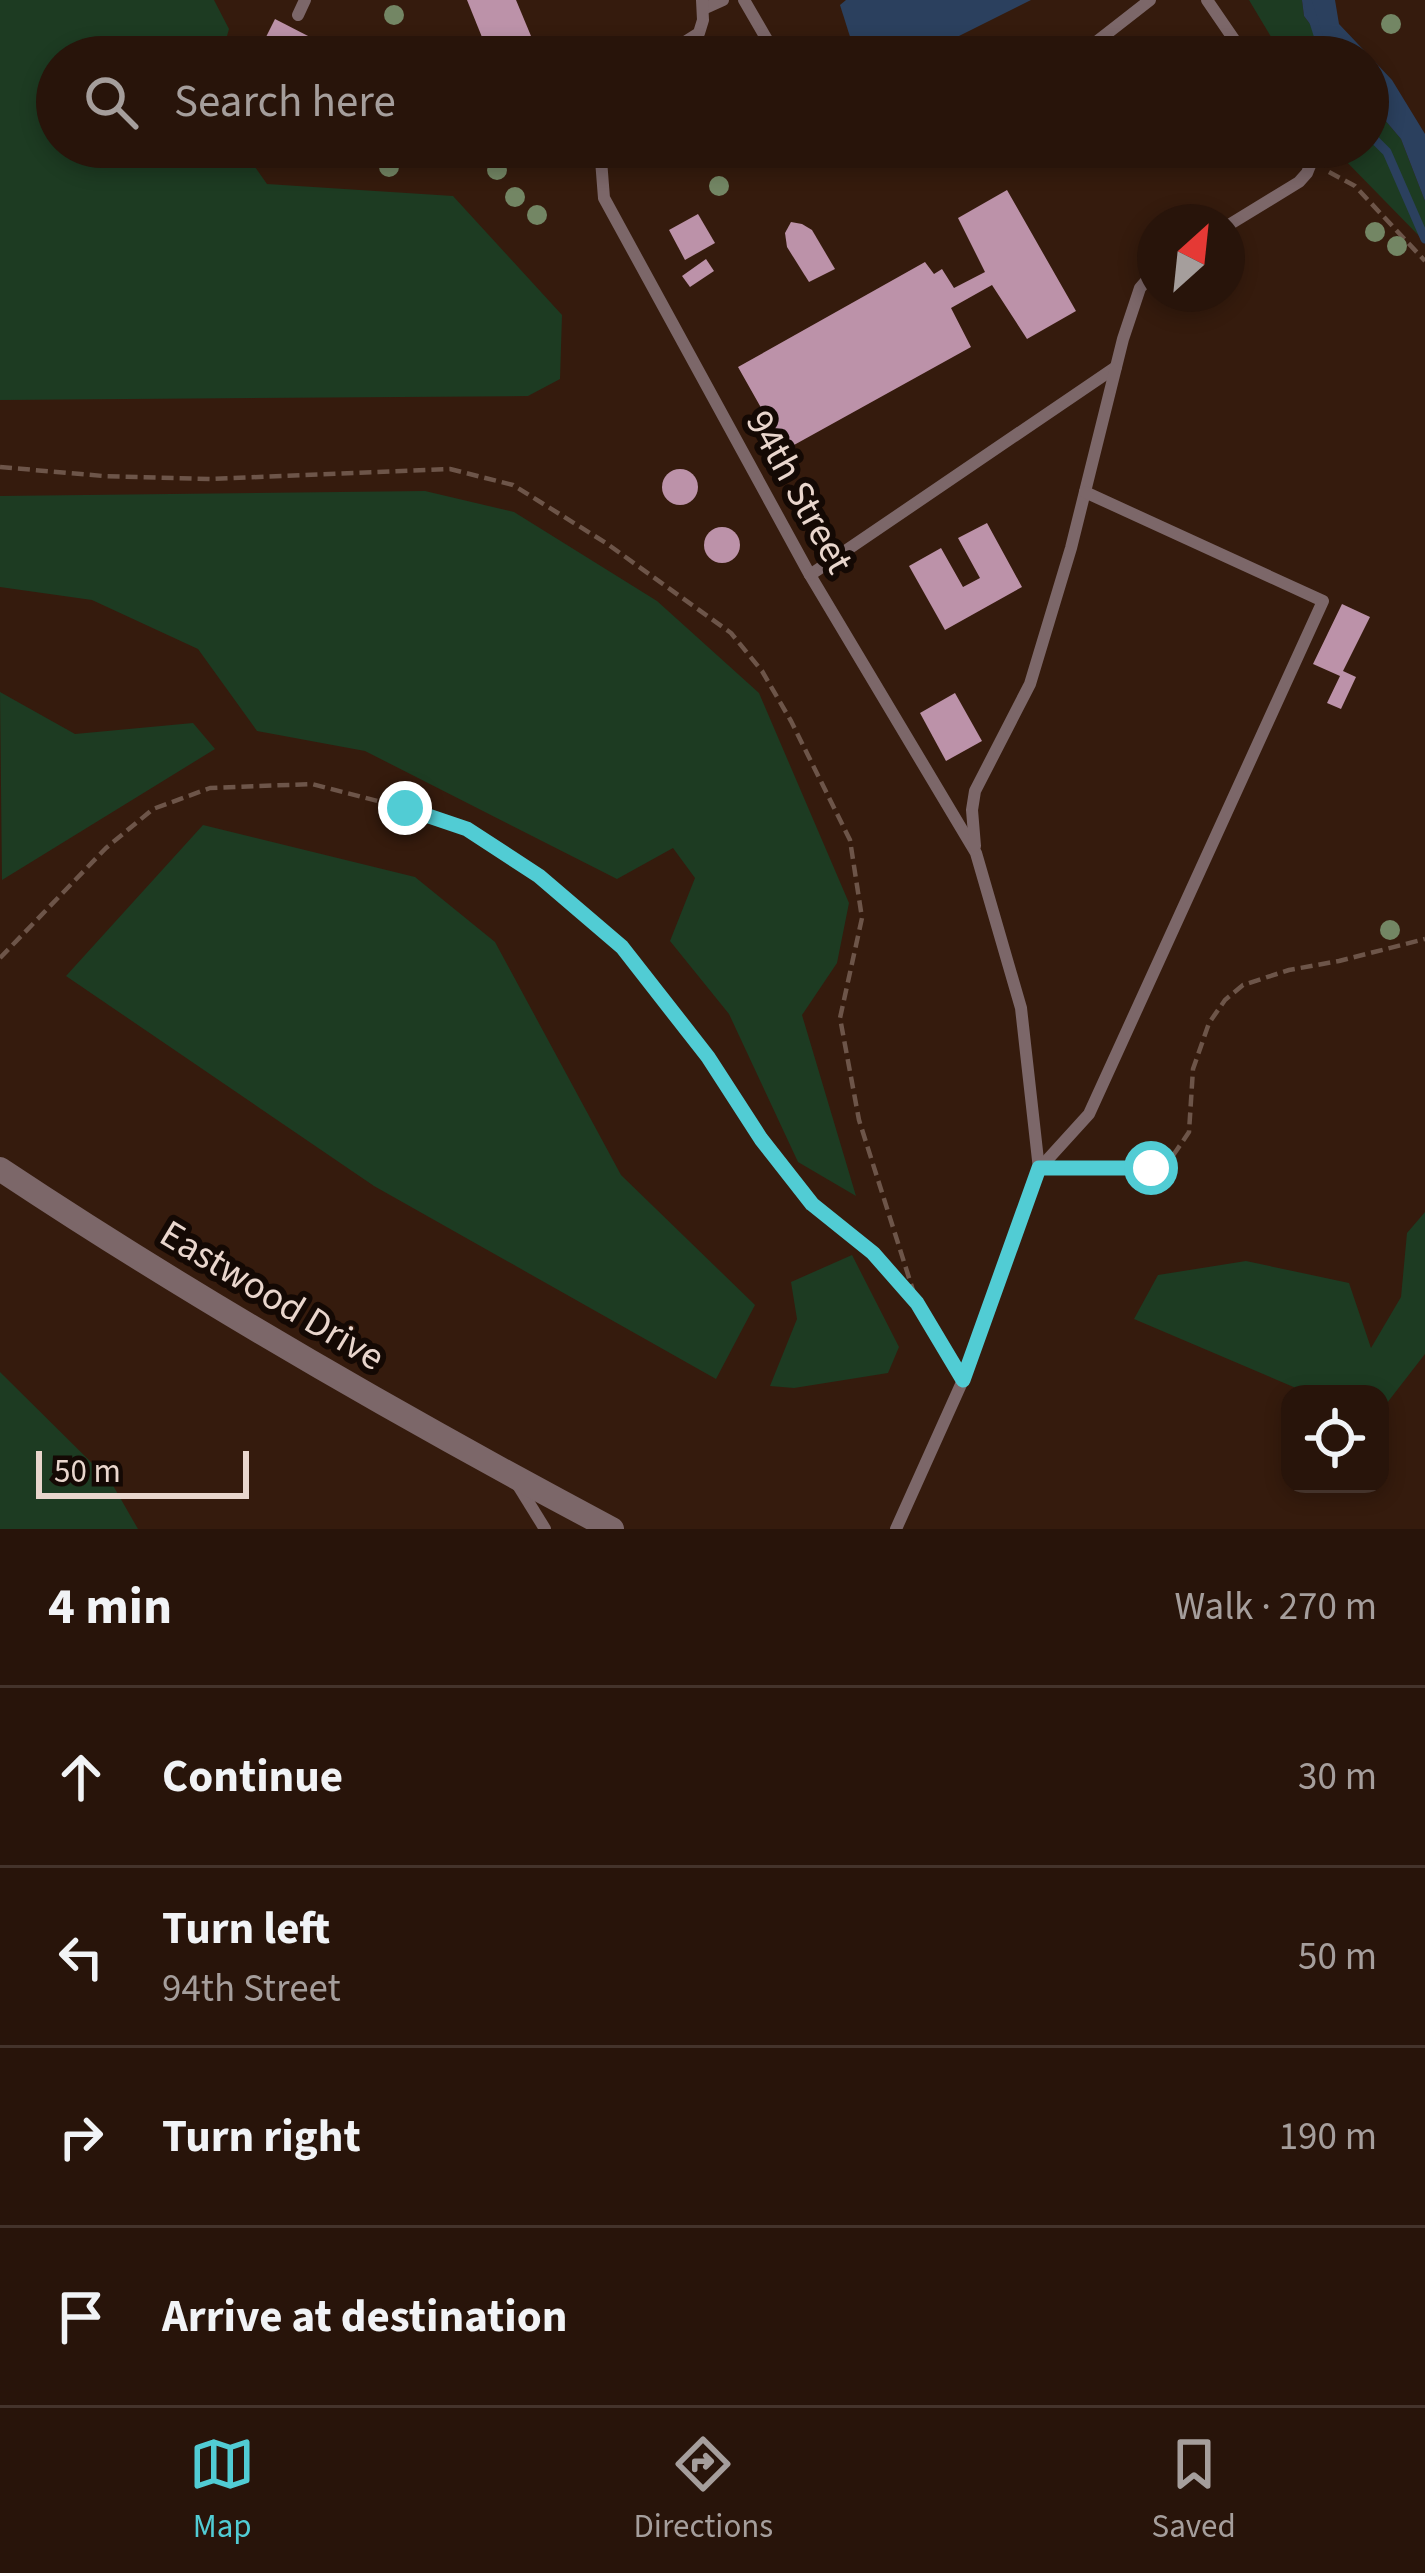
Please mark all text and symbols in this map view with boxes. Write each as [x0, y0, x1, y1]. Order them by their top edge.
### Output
search box [36, 36, 1389, 168]
icon: search [78, 69, 144, 135]
text: Search here [174, 70, 396, 134]
north arrow [1137, 204, 1245, 312]
street label: 94th Street [731, 400, 867, 584]
route end [378, 781, 432, 835]
route start [1124, 1141, 1178, 1195]
street label: Eastwood Drive [149, 1207, 395, 1385]
map controls [1281, 1385, 1389, 1493]
button: locate [1281, 1385, 1389, 1493]
scale bar [36, 1445, 249, 1498]
text: 50 m [54, 1448, 121, 1495]
text: 4 min [48, 1571, 172, 1643]
text: Walk · 270 m [1174, 1579, 1377, 1635]
icon: ahead [48, 1744, 114, 1810]
text: Continue [162, 1745, 343, 1809]
text: 30 m [1298, 1749, 1377, 1805]
text: Turn left [162, 1897, 330, 1961]
icon: left [48, 1924, 114, 1990]
text: 50 m [1298, 1929, 1377, 1985]
text: 94th Street [162, 1961, 341, 2017]
icon: right [48, 2104, 114, 2170]
text: Turn right [162, 2105, 361, 2169]
text: 190 m [1279, 2109, 1377, 2165]
icon: arrive [48, 2284, 114, 2350]
text: Arrive at destination [162, 2285, 567, 2349]
tab: Map [189, 2431, 255, 2550]
tab: Directions [634, 2431, 773, 2550]
tab: Saved [1152, 2431, 1236, 2550]

